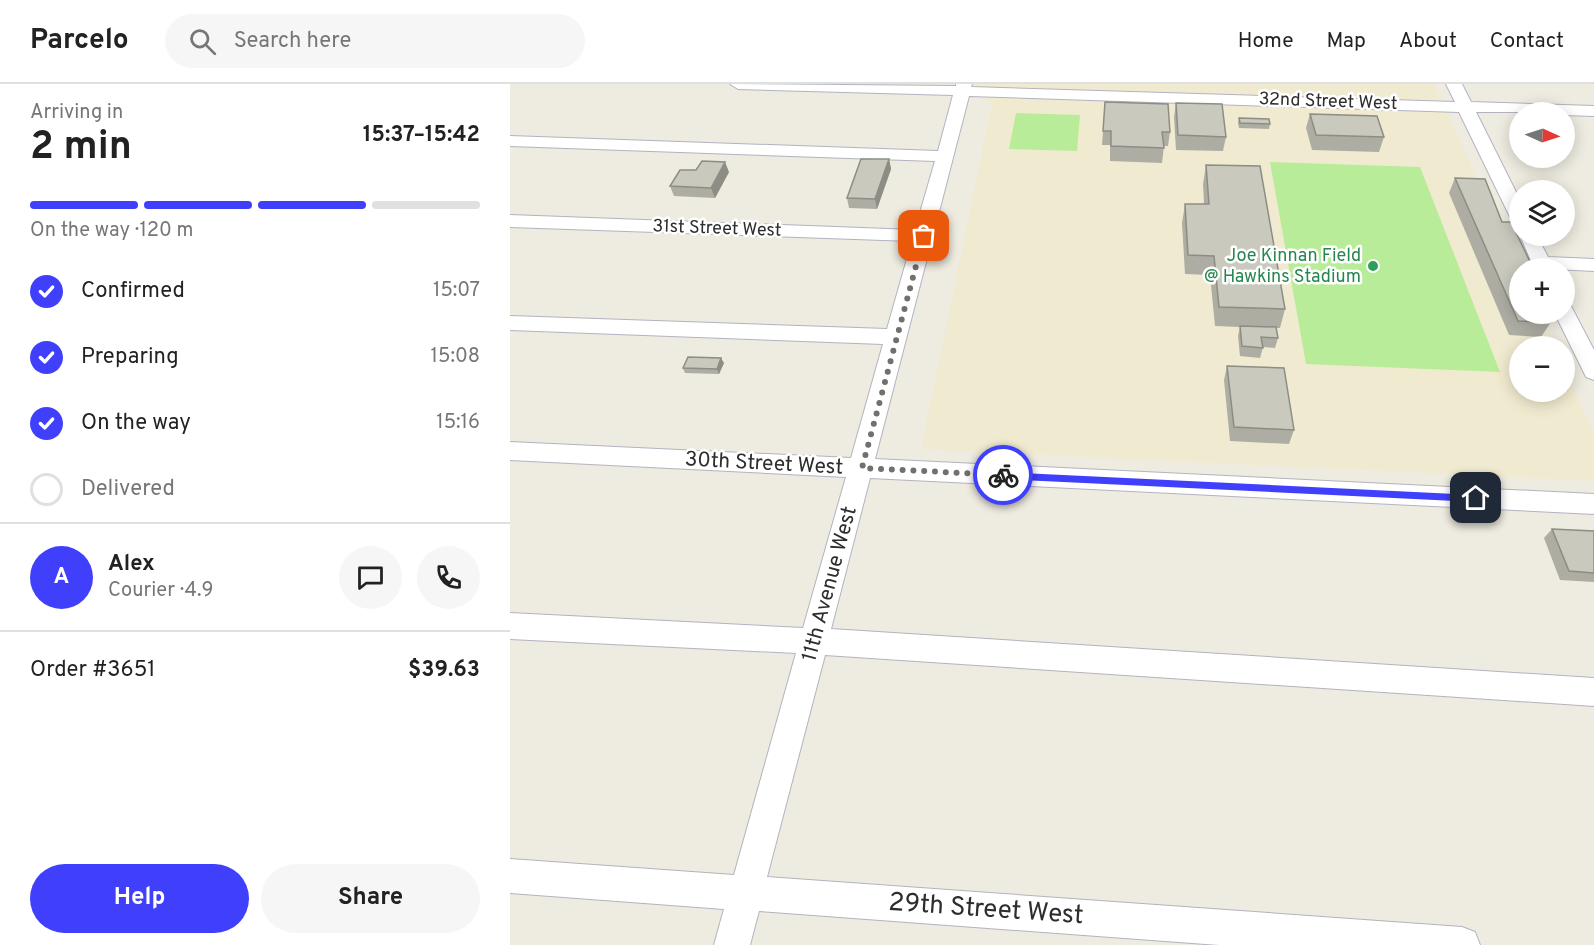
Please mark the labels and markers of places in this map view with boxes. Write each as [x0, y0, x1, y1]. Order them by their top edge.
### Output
pin [898, 210, 949, 261]
place label: Joe Kinnan Field @ Hawkins Stadium [1204, 245, 1361, 289]
marker: Joe Kinnan Field @ Hawkins Stadium [1366, 259, 1380, 273]
pin [1450, 472, 1501, 523]

